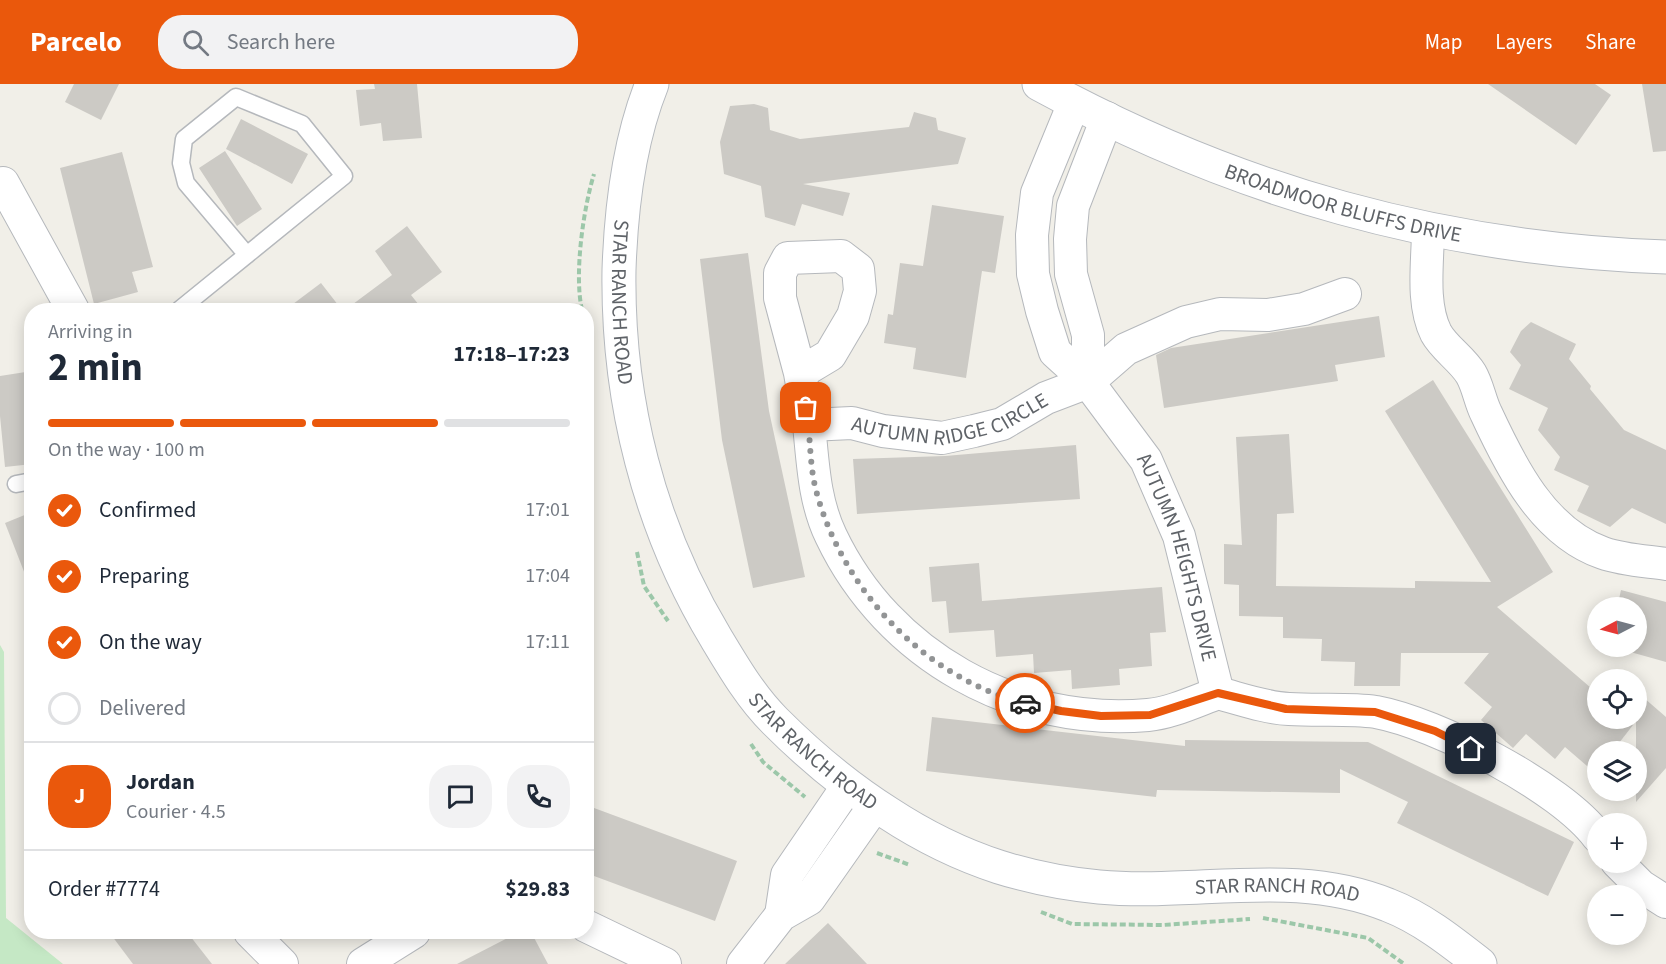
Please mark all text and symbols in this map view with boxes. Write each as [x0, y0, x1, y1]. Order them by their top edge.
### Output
search box [158, 15, 578, 69]
text: Parcelo [30, 22, 122, 62]
icon: search [179, 26, 212, 59]
text: Search here [227, 26, 335, 58]
text: Map [1425, 27, 1462, 57]
text: Layers [1495, 27, 1552, 57]
text: Share [1585, 27, 1636, 57]
street label: BROADMOOR BLUFFS DRIVE [1220, 156, 1464, 250]
street label: STAR RANCH ROAD [604, 218, 641, 387]
text: Arriving in [48, 318, 133, 346]
text: 17:18–17:23 [453, 338, 570, 370]
text: 2 min [48, 340, 143, 396]
pin [780, 382, 831, 433]
street label: AUTUMN RIDGE CIRCLE [848, 385, 1054, 453]
icon: bag [789, 391, 822, 424]
text: On the way · 100 m [48, 436, 205, 464]
street label: AUTUMN HEIGHTS DRIVE [1130, 446, 1225, 664]
icon: check [48, 494, 81, 527]
text: Confirmed [99, 494, 196, 526]
text: 17:01 [525, 496, 570, 524]
icon: check [48, 560, 81, 593]
text: Preparing [99, 560, 189, 592]
text: 17:04 [525, 562, 570, 590]
north arrow [1587, 597, 1647, 657]
map controls [1587, 597, 1647, 945]
icon: check [48, 626, 81, 659]
text: On the way [99, 626, 202, 658]
text: 17:11 [525, 628, 570, 656]
button: locate [1587, 669, 1647, 729]
courier [995, 673, 1055, 733]
street label: STAR RANCH ROAD [741, 686, 884, 817]
icon: car [1009, 687, 1042, 720]
text: Delivered [99, 692, 186, 724]
pin [1445, 723, 1496, 774]
icon: home [1454, 732, 1487, 765]
button: layers [1587, 741, 1647, 801]
button: chat [429, 765, 492, 828]
button: phone [507, 765, 570, 828]
text: Jordan [126, 766, 195, 798]
text: J [74, 780, 85, 812]
text: Courier · 4.5 [126, 798, 226, 826]
button: + [1587, 813, 1647, 873]
street label: STAR RANCH ROAD [1194, 870, 1363, 910]
text: Order #7774 [48, 873, 160, 905]
text: $29.83 [505, 873, 570, 905]
button: − [1587, 885, 1647, 945]

